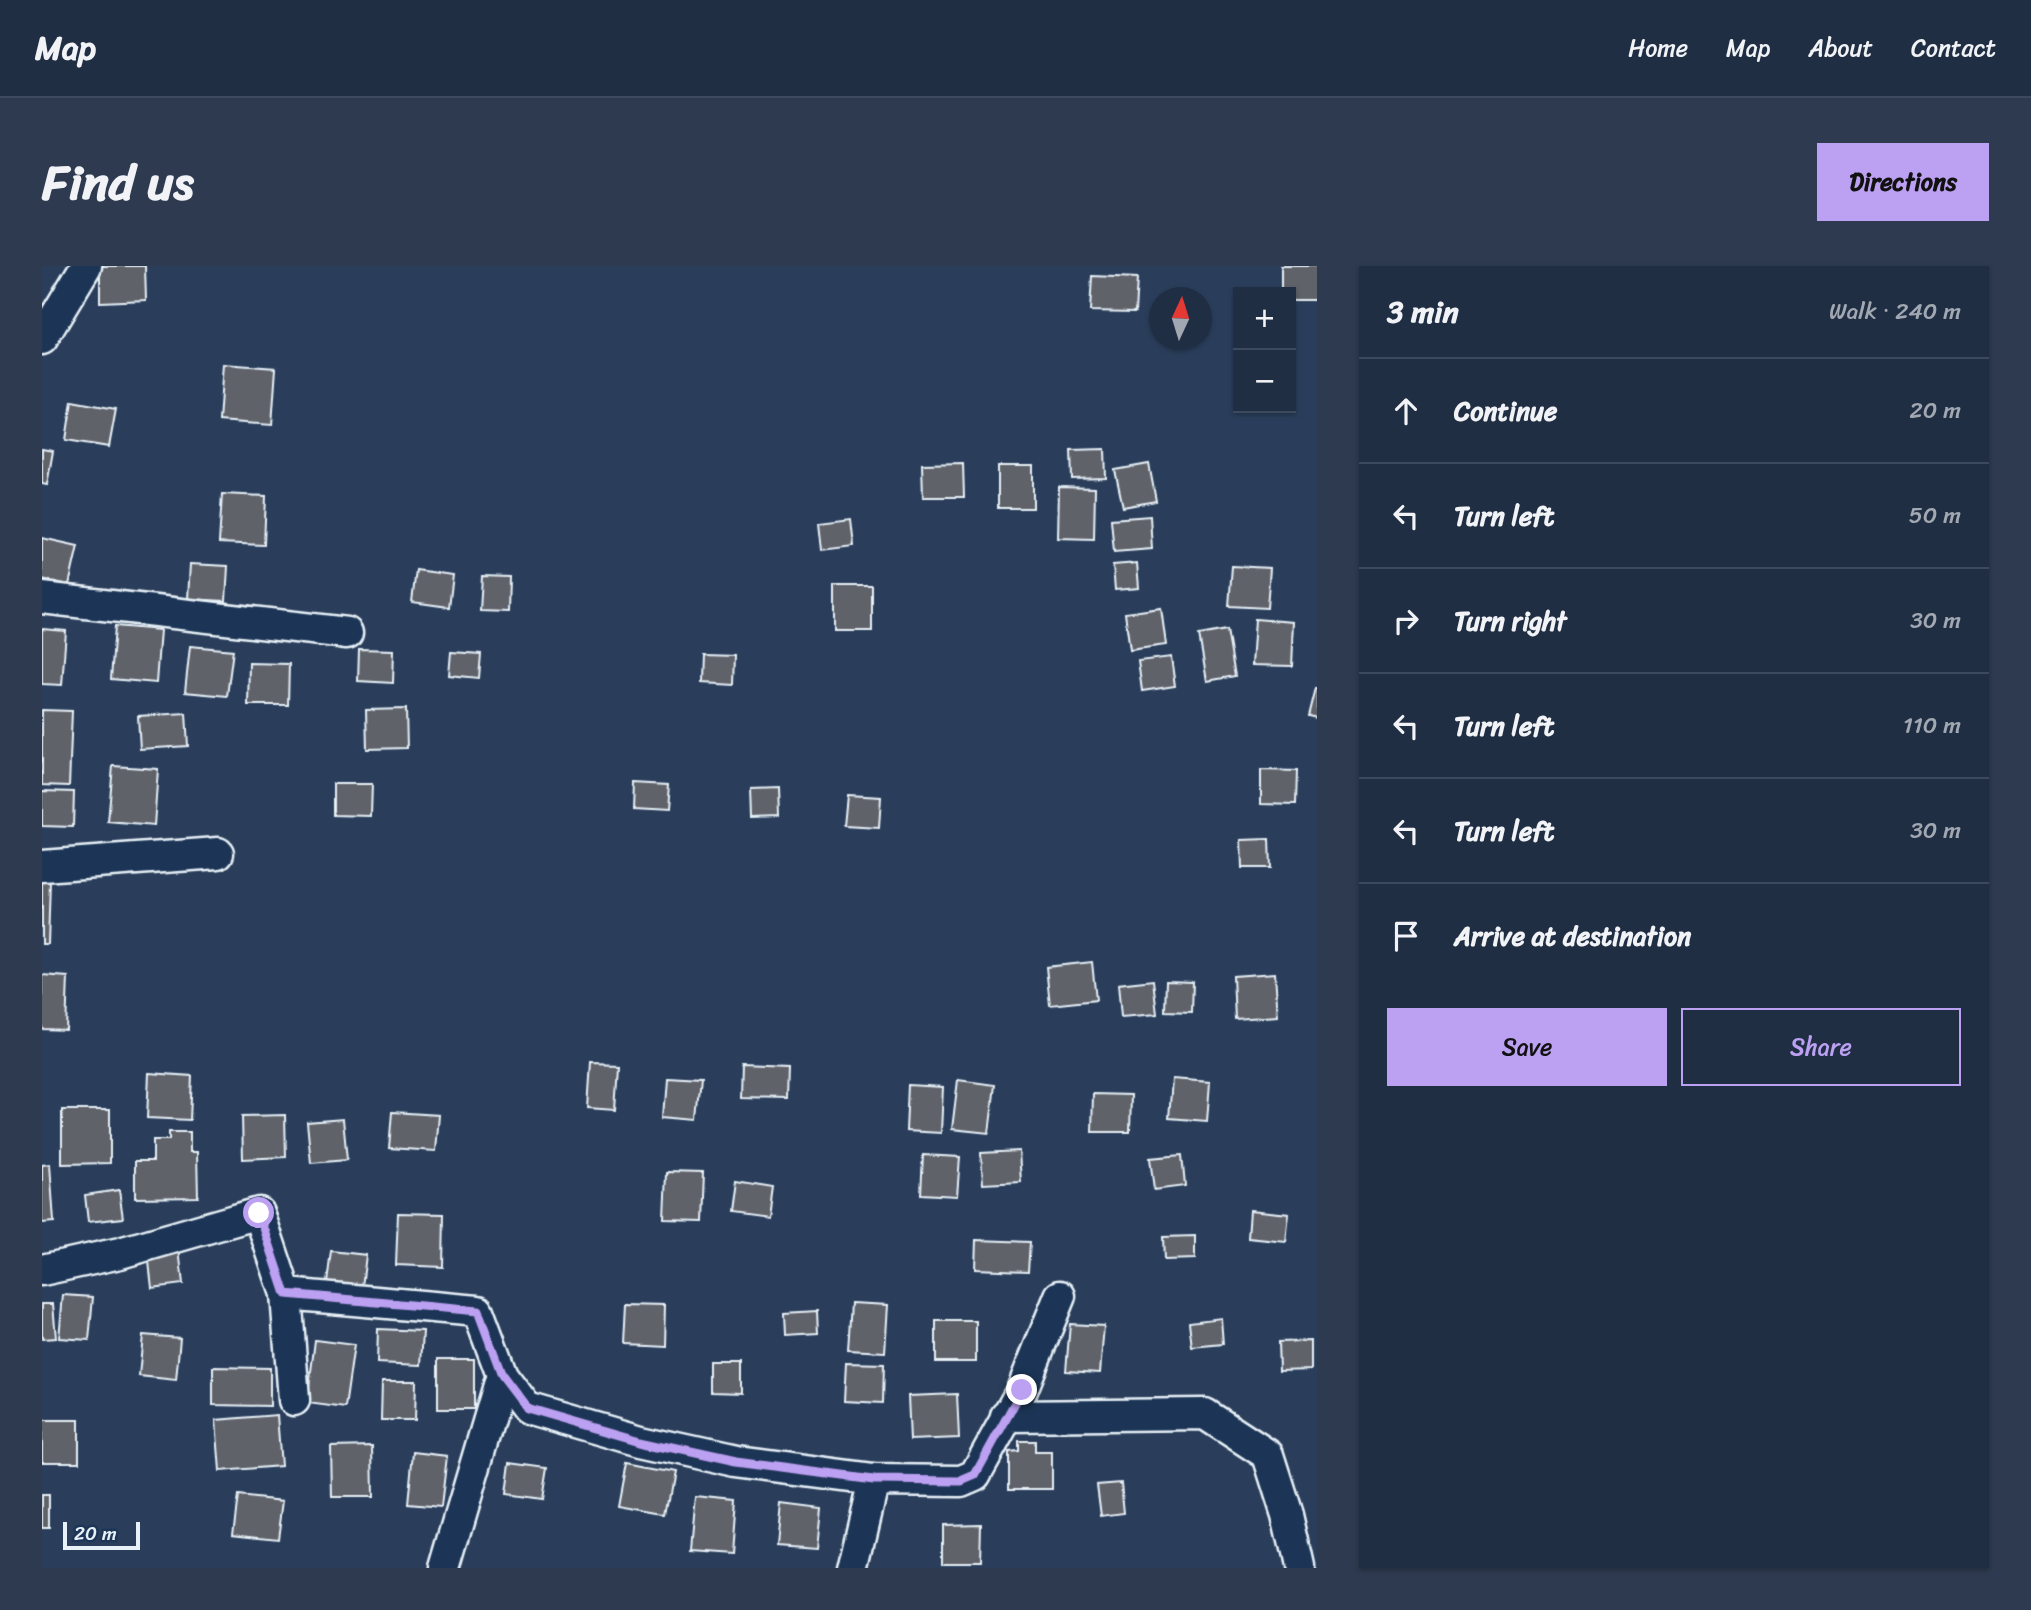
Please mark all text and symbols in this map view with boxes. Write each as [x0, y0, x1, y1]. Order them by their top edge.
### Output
text: Map [35, 19, 96, 77]
text: Home [1628, 27, 1688, 69]
text: Map [1726, 27, 1770, 69]
text: About [1808, 27, 1873, 69]
text: Contact [1911, 27, 1996, 69]
text: Find us [42, 139, 194, 226]
button: Directions [1817, 143, 1989, 221]
text: 3 min [1387, 285, 1459, 339]
north arrow [1149, 287, 1212, 350]
map controls [1233, 287, 1296, 413]
button: + [1233, 287, 1296, 350]
text: Walk · 240 m [1829, 291, 1961, 332]
button: − [1233, 350, 1296, 413]
text: Continue [1454, 388, 1557, 434]
text: 20 m [1910, 390, 1961, 431]
icon: ahead [1387, 392, 1425, 430]
text: Turn left [1454, 493, 1554, 539]
text: 50 m [1909, 495, 1961, 536]
icon: left [1387, 497, 1425, 535]
text: Turn right [1454, 598, 1567, 644]
text: 30 m [1910, 600, 1961, 641]
icon: right [1387, 602, 1425, 640]
text: Turn left [1454, 703, 1554, 749]
text: 110 m [1903, 705, 1961, 746]
icon: left [1387, 707, 1425, 745]
text: Turn left [1454, 808, 1554, 854]
text: 30 m [1910, 810, 1961, 851]
icon: left [1387, 812, 1425, 850]
text: Arrive at destination [1454, 913, 1691, 959]
icon: arrive [1387, 917, 1425, 955]
button: Save [1387, 1008, 1667, 1086]
button: Share [1681, 1008, 1961, 1086]
route start [243, 1197, 274, 1228]
route end [1006, 1374, 1037, 1405]
text: 20 m [74, 1517, 117, 1550]
scale bar [63, 1519, 140, 1551]

